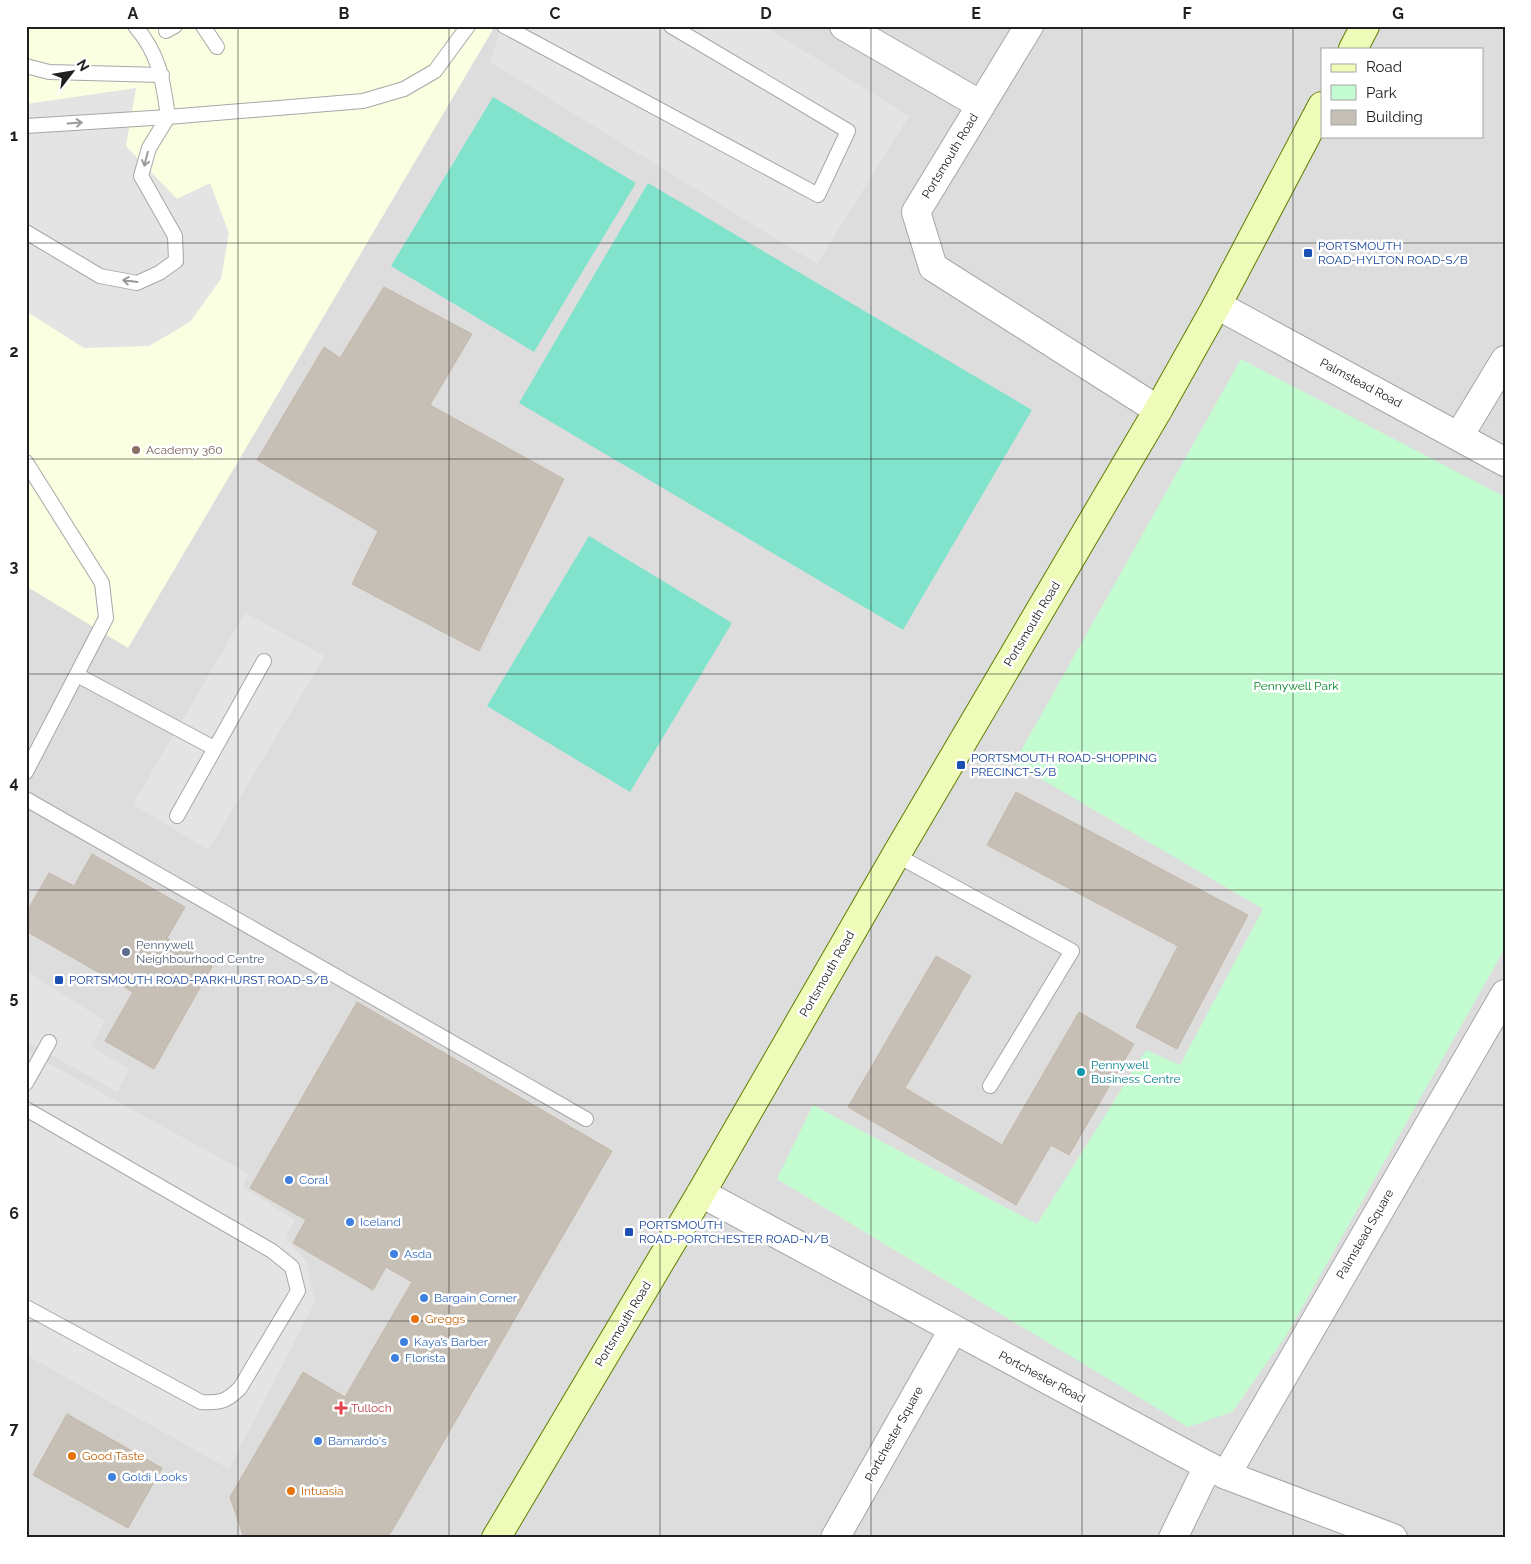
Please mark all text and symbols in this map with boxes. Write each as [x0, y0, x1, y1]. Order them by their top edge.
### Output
text: A [128, 4, 139, 23]
text: B [339, 4, 350, 23]
text: C [550, 4, 561, 23]
text: D [760, 4, 772, 23]
text: E [971, 4, 981, 23]
text: F [1182, 4, 1192, 23]
text: G [1392, 4, 1404, 23]
north arrow [48, 48, 98, 98]
legend [1321, 48, 1484, 138]
text: N [74, 57, 93, 74]
text: Road [1366, 58, 1402, 76]
text: Park [1366, 84, 1397, 102]
text: Building [1366, 108, 1423, 126]
street label: Portsmouth Road [919, 111, 981, 201]
one-way arrow [67, 118, 83, 128]
text: 1 [10, 126, 18, 145]
one-way arrow [140, 151, 150, 167]
place label: PORTSMOUTH ROAD-HYLTON ROAD-S/B [1318, 239, 1468, 267]
marker: PORTSMOUTH ROAD-HYLTON ROAD-S/B [1302, 247, 1314, 259]
one-way arrow [122, 276, 138, 286]
text: 2 [9, 342, 19, 361]
street label: Palmstead Road [1318, 355, 1404, 411]
place label: Academy 360 [146, 443, 223, 457]
marker: Academy 360 [130, 444, 142, 456]
text: 3 [10, 557, 19, 576]
street label: Portsmouth Road [1001, 579, 1063, 669]
park label: Pennywell Park [1253, 679, 1339, 693]
place label: PORTSMOUTH ROAD-SHOPPING PRECINCT-S/B [971, 751, 1157, 779]
marker: PORTSMOUTH ROAD-SHOPPING PRECINCT-S/B [955, 759, 967, 771]
text: 4 [9, 773, 19, 792]
street label: Portsmouth Road [797, 929, 857, 1019]
place label: Pennywell Neighbourhood Centre [136, 938, 264, 966]
marker: Pennywell Neighbourhood Centre [120, 946, 132, 958]
place label: PORTSMOUTH ROAD-PARKHURST ROAD-S/B [69, 973, 328, 987]
marker: PORTSMOUTH ROAD-PARKHURST ROAD-S/B [53, 974, 65, 986]
text: 5 [10, 988, 19, 1007]
place label: Pennywell Business Centre [1091, 1058, 1181, 1086]
marker: Pennywell Business Centre [1075, 1066, 1087, 1078]
place label: Coral [299, 1173, 329, 1187]
marker: Coral [283, 1174, 295, 1186]
street label: Palmstead Square [1334, 1187, 1396, 1281]
text: 6 [9, 1204, 19, 1223]
place label: Iceland [360, 1215, 401, 1229]
marker: Iceland [344, 1216, 356, 1228]
place label: PORTSMOUTH ROAD-PORTCHESTER ROAD-N/B [639, 1218, 828, 1246]
marker: PORTSMOUTH ROAD-PORTCHESTER ROAD-N/B [623, 1226, 635, 1238]
place label: Asda [404, 1247, 432, 1261]
marker: Asda [388, 1248, 400, 1260]
street label: Portsmouth Road [592, 1279, 654, 1369]
place label: Bargain Corner [434, 1291, 518, 1305]
marker: Bargain Corner [418, 1292, 430, 1304]
place label: Greggs [425, 1312, 465, 1326]
marker: Greggs [409, 1313, 421, 1325]
place label: Kaya’s Barber [414, 1335, 489, 1349]
marker: Kaya’s Barber [398, 1336, 410, 1348]
street label: Portchester Road [996, 1348, 1088, 1406]
place label: Florista [405, 1351, 446, 1365]
marker: Florista [389, 1352, 401, 1364]
street label: Portchester Square [862, 1384, 926, 1484]
place label: Tulloch [351, 1401, 392, 1415]
marker: Tulloch [335, 1402, 347, 1414]
text: 7 [10, 1419, 19, 1438]
place label: Barnardo's [328, 1434, 387, 1448]
marker: Barnardo's [312, 1435, 324, 1447]
place label: Good Taste [82, 1449, 144, 1463]
marker: Good Taste [66, 1450, 78, 1462]
place label: Goldi Looks [122, 1470, 188, 1484]
marker: Goldi Looks [106, 1471, 118, 1483]
place label: Intuasia [301, 1484, 344, 1498]
marker: Intuasia [285, 1485, 297, 1497]

